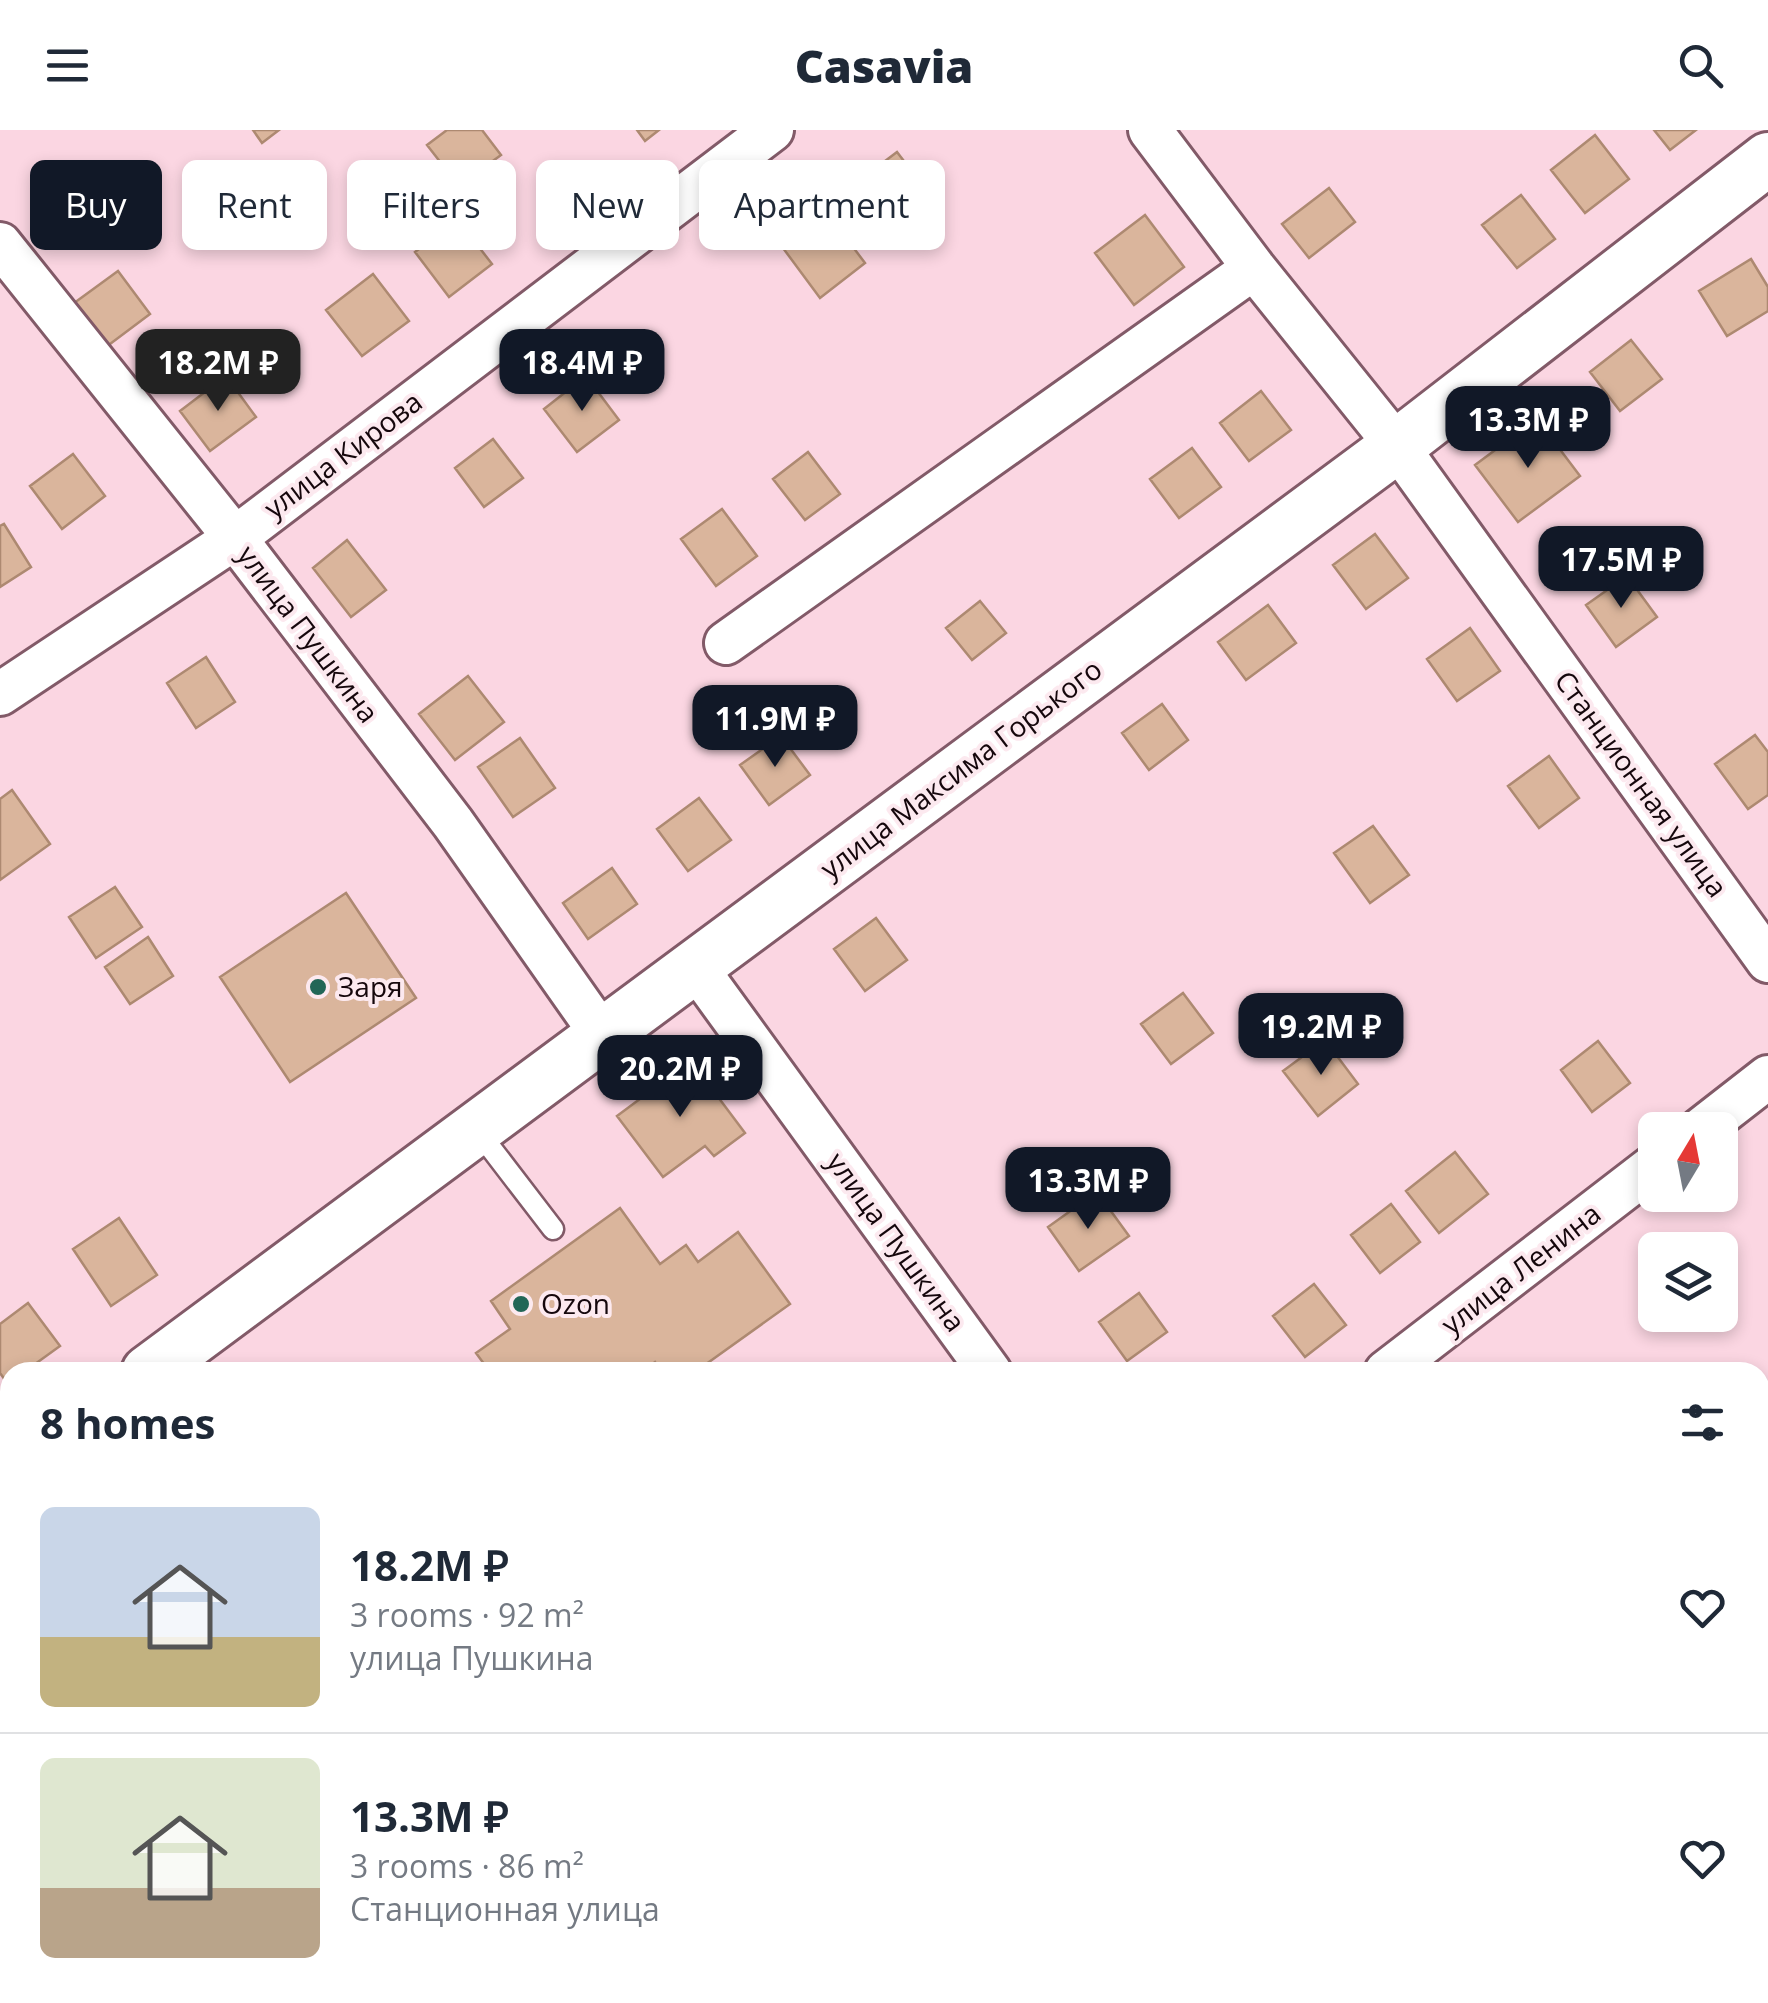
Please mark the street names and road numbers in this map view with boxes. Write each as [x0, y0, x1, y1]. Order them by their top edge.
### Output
street label: улица Кирова [256, 382, 429, 526]
street label: улица Пушкина [230, 537, 388, 730]
street label: улица Максима Горького [812, 650, 1109, 887]
street label: Станционная улица [1547, 663, 1737, 904]
street label: улица Пушкина [819, 1144, 975, 1339]
street label: улица Ленина [1433, 1194, 1608, 1342]

